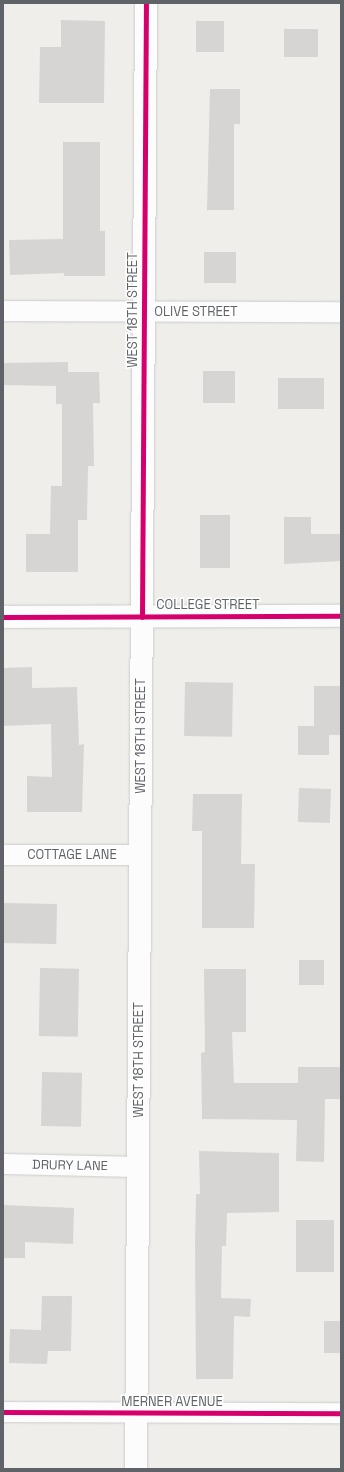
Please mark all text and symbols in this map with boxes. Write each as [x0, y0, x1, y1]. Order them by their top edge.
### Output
street label: WEST 18TH STREET [125, 252, 141, 368]
street label: OLIVE STREET [154, 304, 238, 320]
street label: COLLEGE STREET [156, 597, 260, 613]
street label: WEST 18TH STREET [133, 678, 149, 794]
street label: COTTAGE LANE [27, 847, 117, 863]
street label: WEST 18TH STREET [131, 1002, 147, 1118]
street label: DRURY LANE [32, 1158, 108, 1174]
street label: MERNER AVENUE [121, 1394, 223, 1410]

